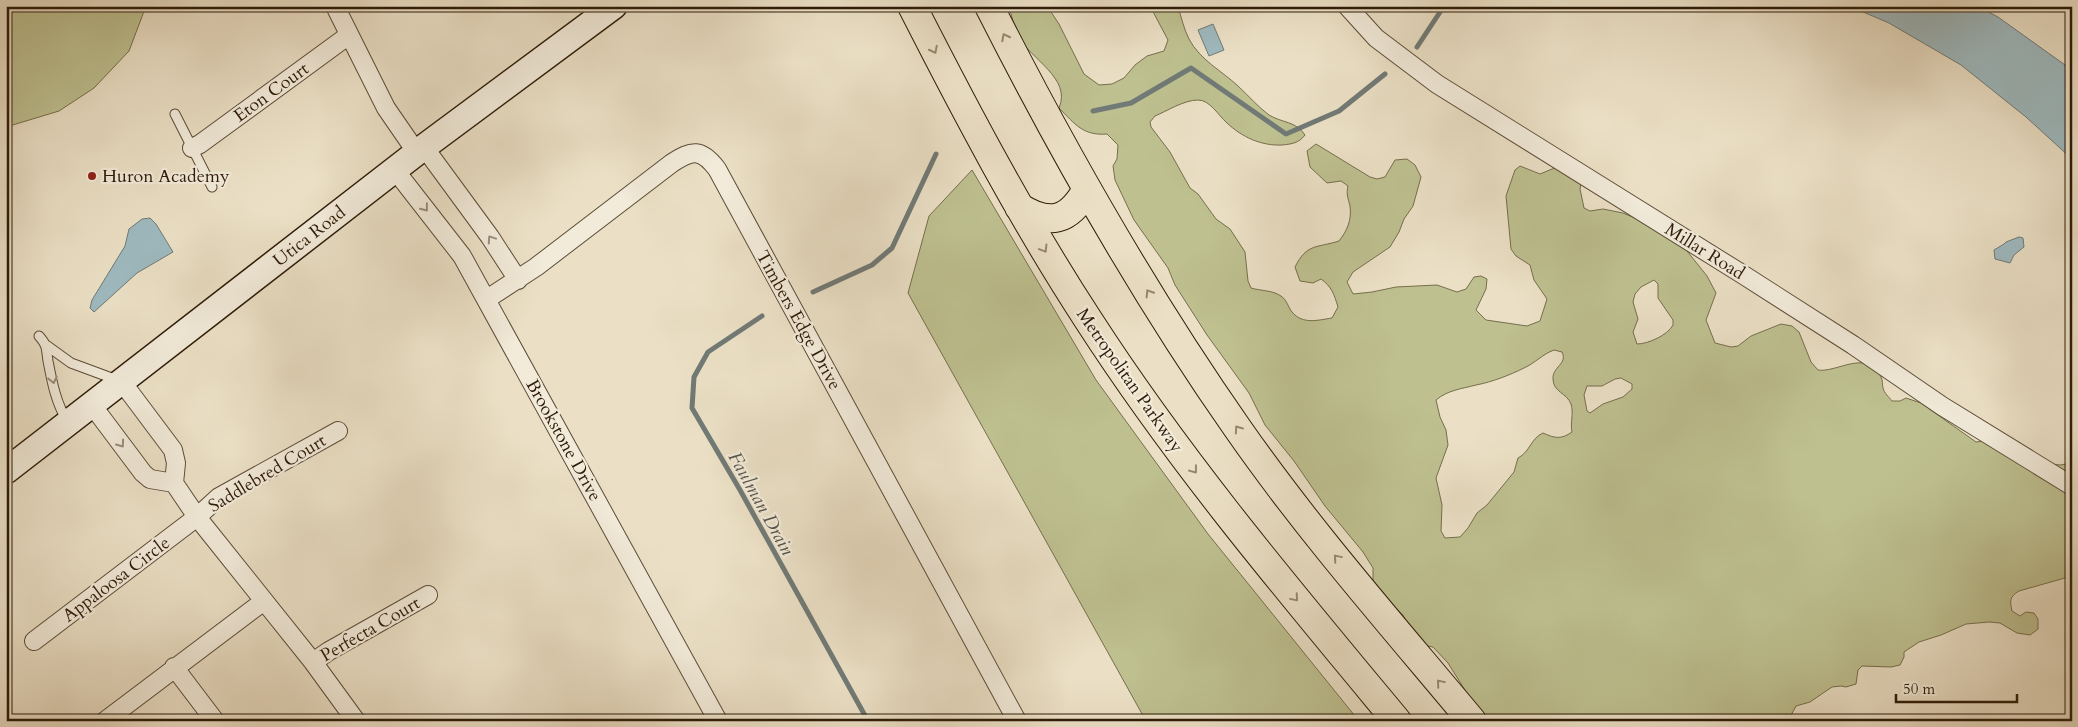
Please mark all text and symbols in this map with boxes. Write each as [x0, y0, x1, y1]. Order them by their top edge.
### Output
one-way arrow [1001, 34, 1011, 43]
one-way arrow [928, 44, 938, 53]
street label: Eton Court [229, 56, 314, 128]
place label: Huron Academy [102, 164, 230, 189]
marker: Huron Academy [86, 170, 98, 182]
street label: Utica Road [268, 200, 351, 273]
one-way arrow [420, 202, 428, 211]
street label: Millar Road [1660, 217, 1750, 286]
one-way arrow [488, 235, 497, 245]
one-way arrow [1037, 244, 1047, 253]
street label: Timbers Edge Drive [750, 246, 847, 395]
one-way arrow [1146, 290, 1155, 299]
street label: Metropolitan Parkway [1070, 303, 1189, 458]
one-way arrow [47, 375, 58, 384]
street label: Brookstone Drive [520, 375, 607, 506]
one-way arrow [1235, 425, 1244, 435]
street label: Saddlebred Court [204, 428, 331, 518]
one-way arrow [115, 438, 124, 448]
water label: Faulman Drain [722, 447, 801, 561]
one-way arrow [1188, 464, 1197, 474]
street label: Appaloosa Circle [57, 531, 175, 628]
one-way arrow [1334, 555, 1342, 564]
street label: Perfecta Court [316, 591, 425, 668]
one-way arrow [1289, 592, 1298, 601]
scale bar [1896, 672, 2017, 704]
text: 50 m [1903, 679, 1935, 699]
one-way arrow [1437, 680, 1446, 689]

